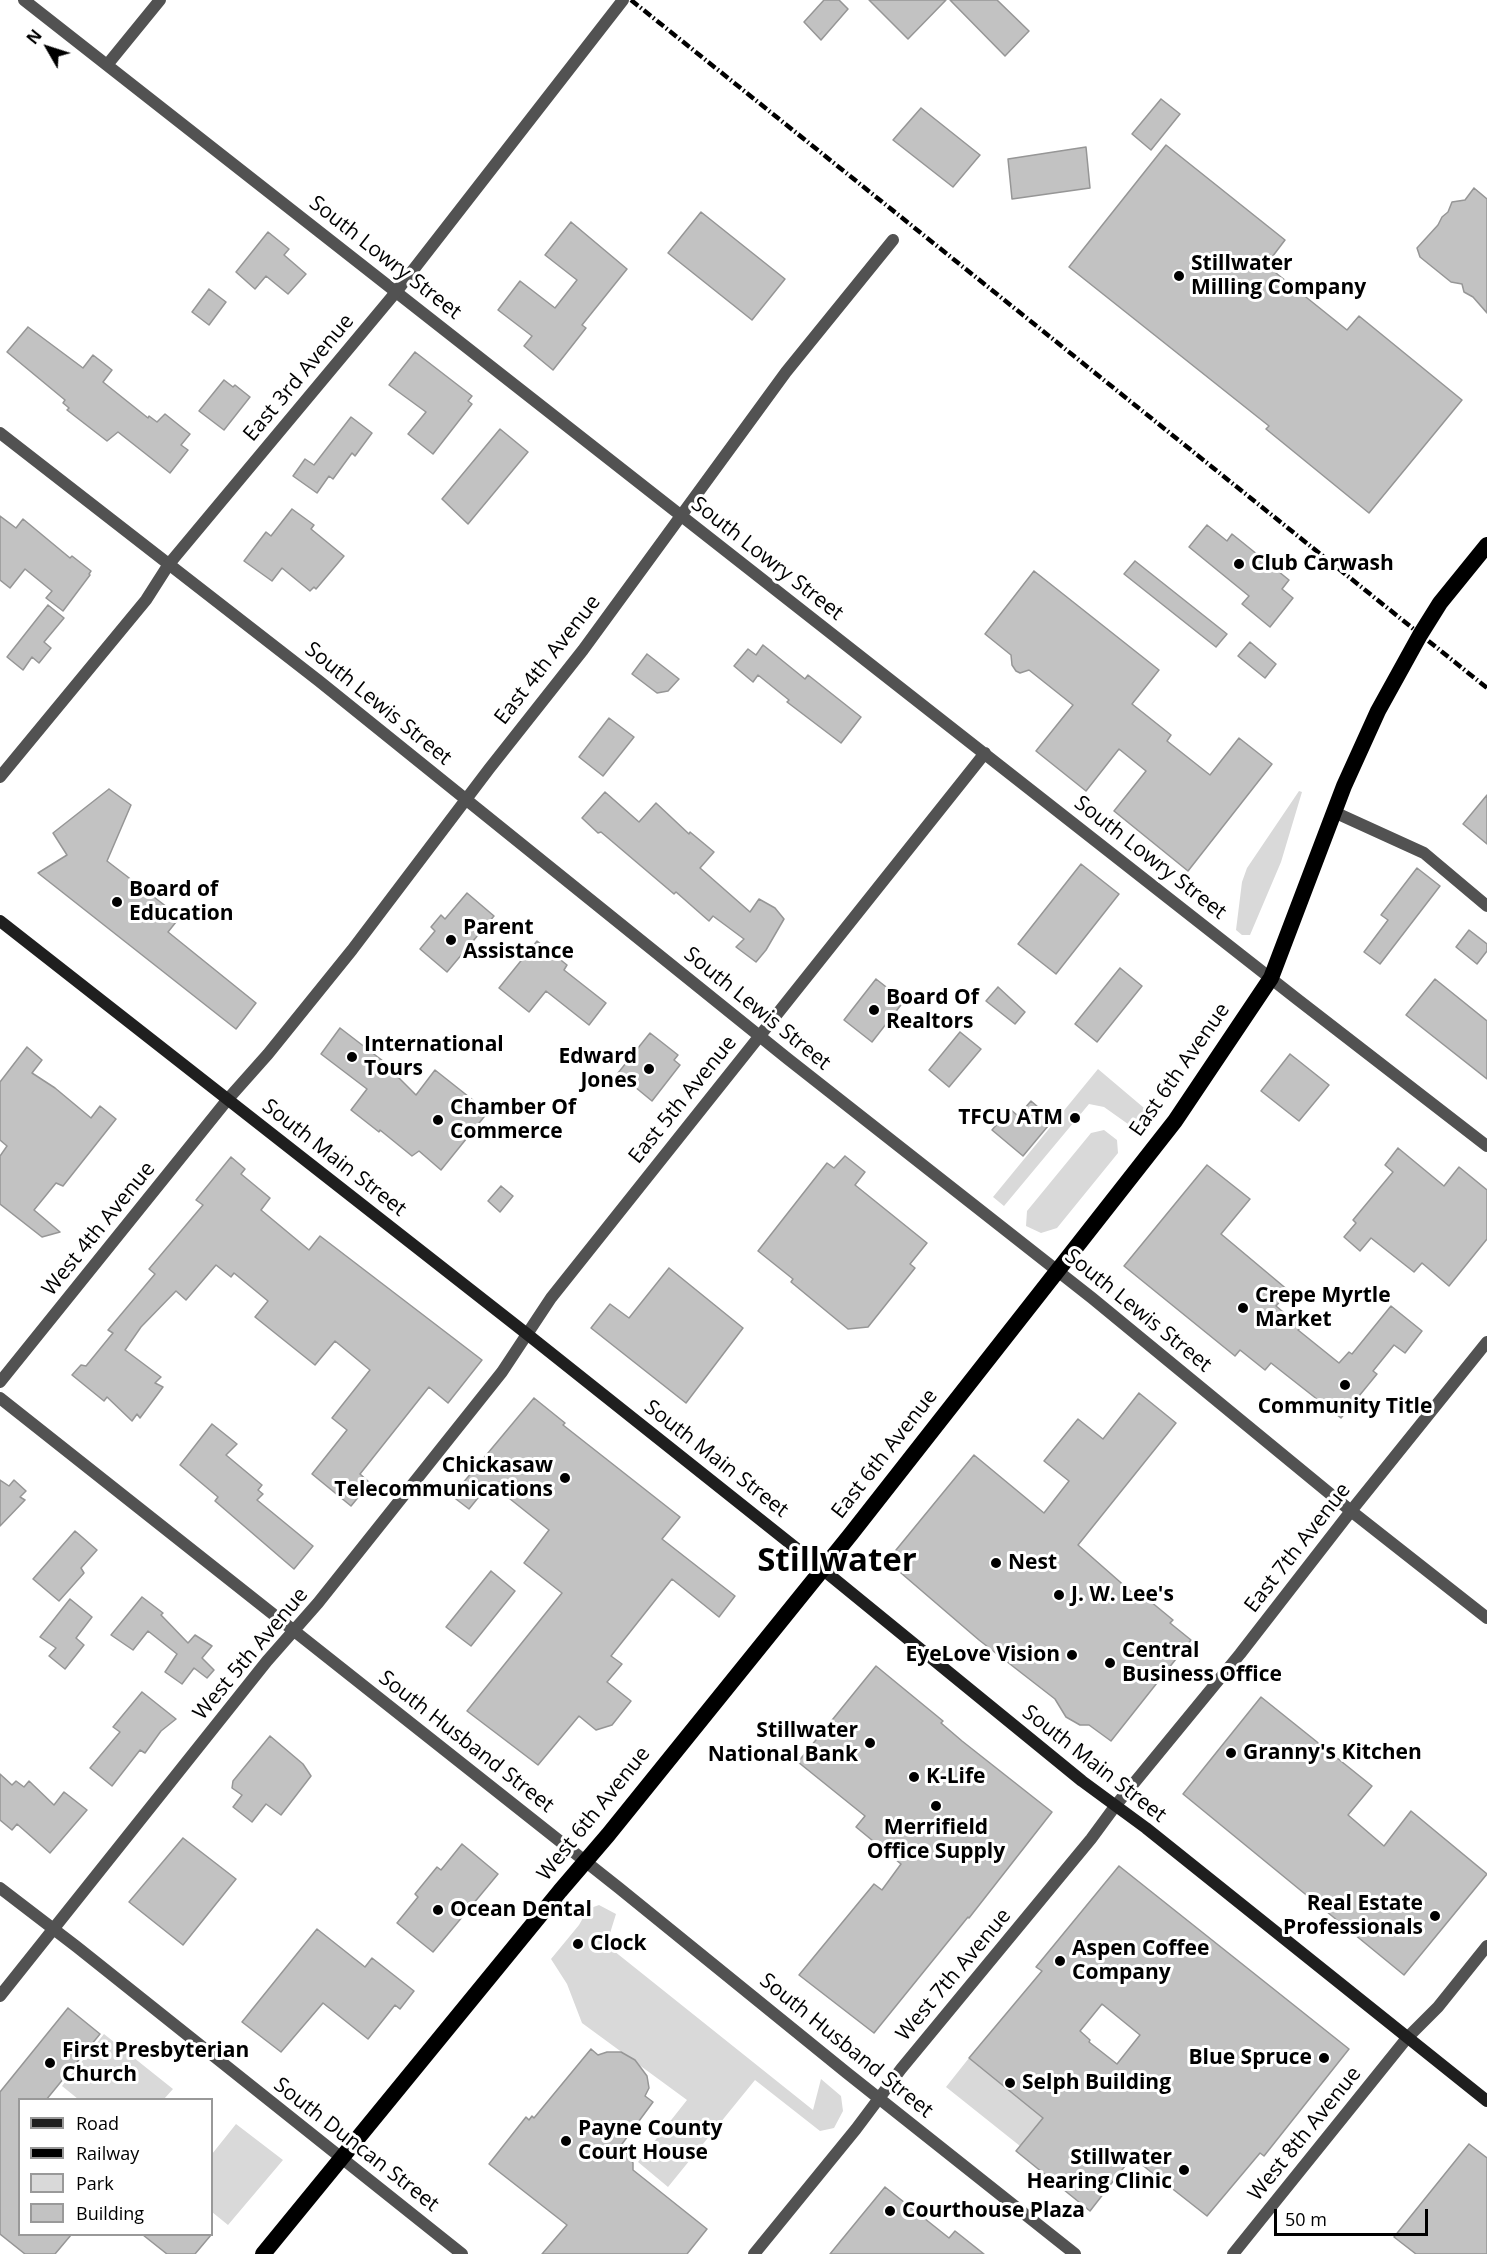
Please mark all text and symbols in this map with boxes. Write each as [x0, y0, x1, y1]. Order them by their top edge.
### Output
north arrow [18, 18, 78, 78]
text: N [21, 25, 47, 49]
street label: South Lowry Street [304, 191, 466, 325]
place label: Stillwater Milling Company [1191, 251, 1366, 301]
marker: Stillwater Milling Company [1172, 269, 1186, 283]
street label: East 3rd Avenue [238, 309, 360, 447]
street label: South Lowry Street [686, 492, 848, 626]
place label: Club Carwash [1251, 551, 1394, 577]
marker: Club Carwash [1232, 557, 1246, 571]
street label: East 4th Avenue [490, 590, 606, 730]
street label: South Lewis Street [300, 637, 456, 771]
street label: South Lowry Street [1069, 791, 1231, 925]
place label: Board of Education [129, 877, 234, 927]
marker: Board of Education [110, 895, 124, 909]
place label: Parent Assistance [463, 915, 574, 965]
marker: Parent Assistance [444, 933, 458, 947]
street label: South Lewis Street [679, 942, 835, 1076]
place label: Board Of Realtors [886, 985, 979, 1035]
street label: East 6th Avenue [1125, 998, 1235, 1142]
marker: Board Of Realtors [867, 1003, 881, 1017]
street label: East 5th Avenue [624, 1031, 742, 1169]
place label: International Tours [364, 1032, 504, 1082]
place label: Edward Jones [558, 1044, 637, 1094]
marker: International Tours [345, 1050, 359, 1064]
marker: Edward Jones [642, 1062, 656, 1076]
street label: South Main Street [257, 1094, 411, 1222]
place label: Chamber Of Commerce [450, 1095, 576, 1145]
place label: TFCU ATM [958, 1105, 1063, 1131]
marker: TFCU ATM [1068, 1111, 1082, 1125]
marker: Chamber Of Commerce [431, 1113, 445, 1127]
street label: West 4th Avenue [37, 1157, 161, 1301]
street label: South Lewis Street [1060, 1244, 1216, 1378]
place label: Crepe Myrtle Market [1255, 1283, 1391, 1333]
marker: Crepe Myrtle Market [1236, 1301, 1250, 1315]
marker: Community Title [1338, 1378, 1352, 1392]
street label: East 6th Avenue [827, 1384, 943, 1524]
place label: Community Title [1258, 1394, 1432, 1420]
street label: South Main Street [639, 1395, 793, 1523]
place label: Chickasaw Telecommunications [334, 1453, 553, 1503]
marker: Chickasaw Telecommunications [558, 1471, 572, 1485]
street label: East 7th Avenue [1240, 1478, 1356, 1618]
district label: Stillwater [757, 1542, 917, 1582]
place label: Nest [1008, 1550, 1057, 1576]
marker: Nest [989, 1556, 1003, 1570]
place label: J. W. Lee's [1071, 1582, 1174, 1608]
street label: West 5th Avenue [188, 1583, 314, 1725]
marker: J. W. Lee's [1052, 1588, 1066, 1602]
place label: Central Business Office [1122, 1638, 1282, 1688]
place label: EyeLove Vision [906, 1642, 1060, 1668]
marker: EyeLove Vision [1065, 1648, 1079, 1662]
marker: Central Business Office [1103, 1656, 1117, 1670]
street label: South Husband Street [373, 1666, 559, 1818]
street label: South Main Street [1017, 1700, 1171, 1828]
place label: Stillwater National Bank [708, 1718, 858, 1768]
marker: Stillwater National Bank [863, 1736, 877, 1750]
place label: Granny's Kitchen [1243, 1740, 1422, 1766]
street label: West 6th Avenue [532, 1742, 656, 1886]
marker: Granny's Kitchen [1224, 1746, 1238, 1760]
place label: K-Life [926, 1764, 986, 1790]
marker: K-Life [907, 1770, 921, 1784]
marker: Merrifield Office Supply [929, 1799, 943, 1813]
place label: Merrifield Office Supply [867, 1815, 1005, 1865]
place label: Real Estate Professionals [1283, 1891, 1423, 1941]
place label: Ocean Dental [450, 1897, 592, 1923]
marker: Ocean Dental [431, 1903, 445, 1917]
street label: West 7th Avenue [891, 1904, 1017, 2046]
marker: Real Estate Professionals [1428, 1909, 1442, 1923]
place label: Clock [590, 1931, 647, 1957]
place label: Aspen Coffee Company [1072, 1936, 1209, 1986]
marker: Clock [571, 1937, 585, 1951]
marker: Aspen Coffee Company [1053, 1954, 1067, 1968]
street label: South Husband Street [754, 1968, 938, 2124]
place label: First Presbyterian Church [62, 2038, 249, 2088]
place label: Blue Spruce [1188, 2045, 1312, 2071]
marker: Blue Spruce [1317, 2051, 1331, 2065]
marker: First Presbyterian Church [43, 2056, 57, 2070]
street label: West 8th Avenue [1243, 2062, 1367, 2206]
place label: Selph Building [1022, 2070, 1171, 2096]
street label: South Duncan Street [268, 2073, 444, 2217]
marker: Selph Building [1003, 2076, 1017, 2090]
legend [18, 2098, 213, 2236]
text: Road [76, 2111, 119, 2135]
place label: Payne County Court House [578, 2116, 723, 2166]
marker: Payne County Court House [559, 2134, 573, 2148]
text: Railway [76, 2141, 139, 2165]
place label: Stillwater Hearing Clinic [1027, 2145, 1172, 2195]
marker: Stillwater Hearing Clinic [1177, 2163, 1191, 2177]
text: Park [76, 2171, 114, 2195]
scale bar [1277, 2197, 1432, 2235]
place label: Courthouse Plaza [902, 2198, 1085, 2224]
text: Building [76, 2201, 144, 2225]
marker: Courthouse Plaza [883, 2204, 897, 2218]
text: 50 m [1285, 2207, 1327, 2231]

